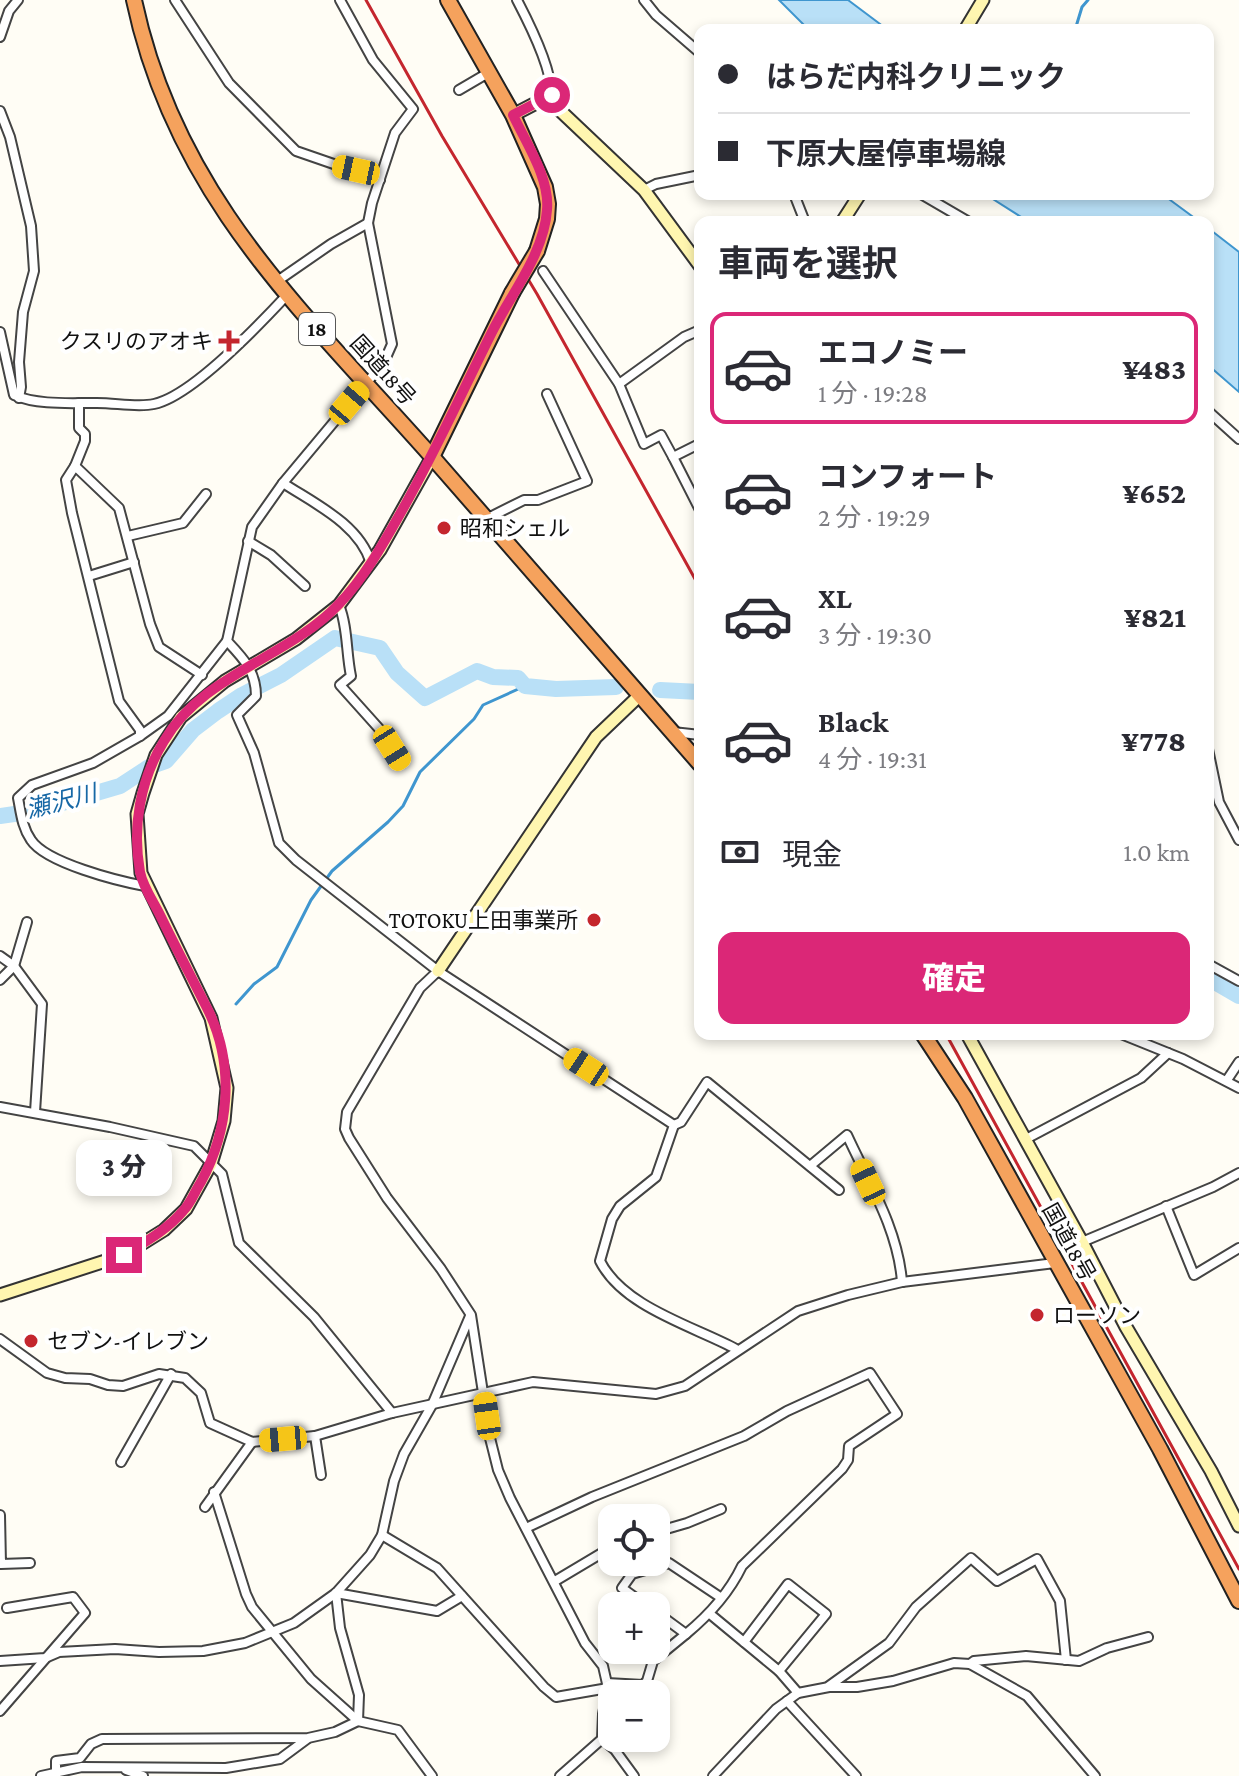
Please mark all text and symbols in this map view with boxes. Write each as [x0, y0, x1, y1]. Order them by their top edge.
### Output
text: はらだ内科クリニック [766, 60, 1066, 93]
route start [534, 77, 570, 113]
text: 下原大屋停車場線 [766, 137, 1006, 170]
car [330, 153, 382, 187]
text: 車両を選択 [718, 244, 898, 284]
road number: 18 [299, 313, 335, 345]
place label: クスリのアオキ [60, 329, 213, 354]
street label: 国道18号 [345, 330, 421, 410]
marker: クスリのアオキ [220, 332, 238, 350]
icon: car [722, 332, 794, 404]
text: エコノミー [818, 336, 968, 369]
text: ¥483 [1122, 352, 1186, 385]
car [324, 377, 374, 429]
text: 1 分 · 19:28 [818, 379, 928, 408]
icon: car [722, 456, 794, 528]
text: コンフォート [818, 460, 997, 493]
text: ¥652 [1122, 476, 1186, 509]
text: 2 分 · 19:29 [818, 503, 931, 532]
place label: 昭和シェル [460, 516, 570, 541]
marker: 昭和シェル [435, 519, 453, 537]
icon: car [722, 580, 794, 652]
text: XL [818, 581, 852, 614]
text: ¥821 [1124, 600, 1186, 633]
text: 3 分 · 19:30 [818, 621, 932, 650]
icon: car [722, 704, 794, 776]
text: Black [818, 705, 889, 738]
car [369, 721, 415, 775]
text: ¥778 [1121, 724, 1186, 757]
text: 4 分 · 19:31 [818, 745, 927, 774]
water label: 瀬沢川 [23, 778, 102, 823]
icon: cash [718, 830, 762, 874]
text: 現金 [782, 838, 842, 871]
text: 1.0 km [1123, 838, 1190, 867]
place label: TOTOKU上田事業所 [389, 908, 578, 933]
marker: TOTOKU上田事業所 [585, 911, 603, 929]
button: 確定 [718, 932, 1190, 1024]
car [559, 1044, 613, 1090]
callout: 3 分 [76, 1139, 172, 1195]
text: 3 分 [102, 1153, 146, 1182]
car [847, 1155, 889, 1209]
street label: 国道18号 [1037, 1199, 1101, 1285]
route end [106, 1237, 142, 1273]
place label: ローソン [1053, 1303, 1141, 1328]
marker: ローソン [1028, 1306, 1046, 1324]
place label: セブン-イレブン [47, 1329, 209, 1354]
marker: セブン-イレブン [22, 1332, 40, 1350]
car [472, 1391, 502, 1441]
car [258, 1425, 308, 1453]
map controls [598, 1504, 670, 1752]
button: locate [598, 1504, 670, 1576]
button: + [598, 1592, 670, 1664]
button: − [598, 1680, 670, 1752]

